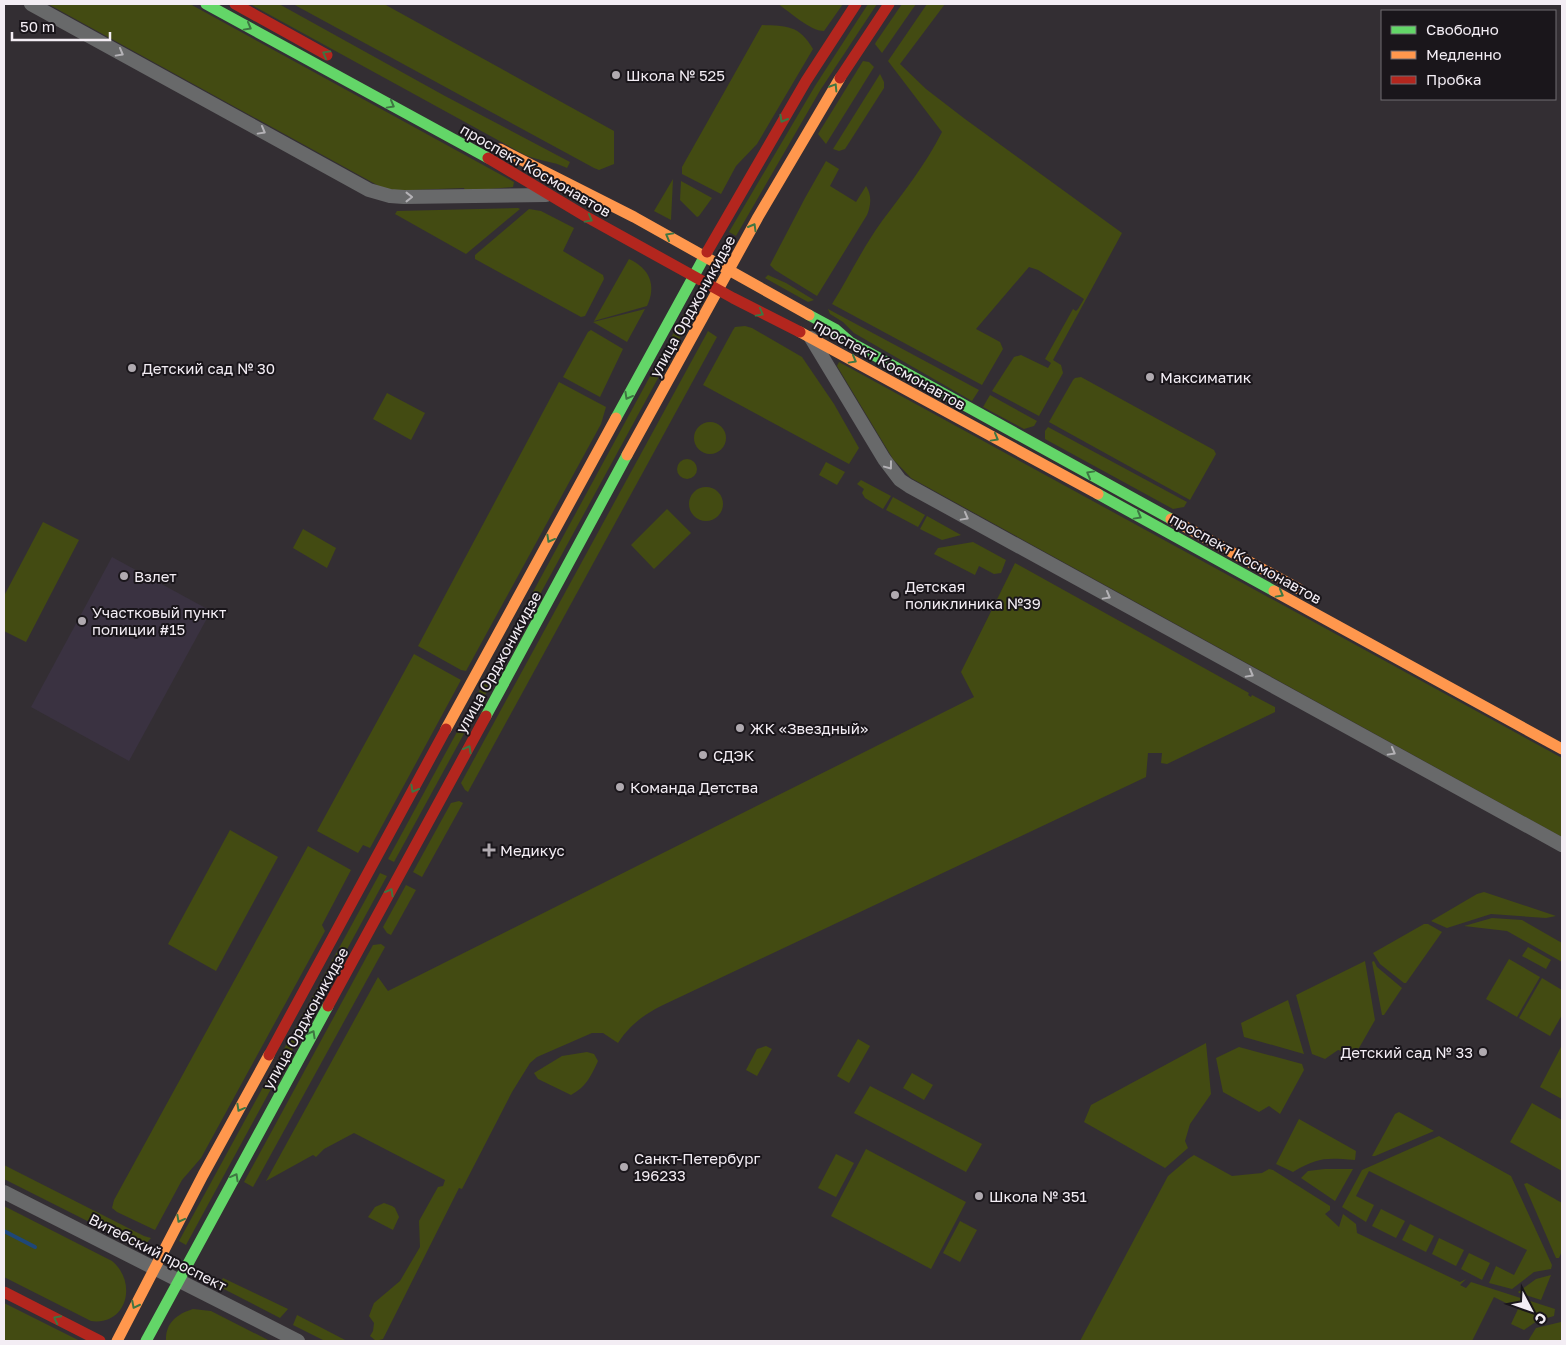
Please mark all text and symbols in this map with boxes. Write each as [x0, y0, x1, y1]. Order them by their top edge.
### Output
scale bar [12, 10, 110, 42]
legend [1381, 10, 1556, 100]
text: 50 m [20, 17, 55, 35]
text: Свободно [1426, 20, 1499, 38]
one-way arrow [243, 21, 252, 31]
text: Медленно [1426, 45, 1502, 63]
one-way arrow [115, 46, 124, 56]
one-way arrow [322, 50, 331, 60]
place label: Школа № 525 [626, 66, 725, 84]
marker: Школа № 525 [610, 69, 622, 81]
text: Пробка [1426, 70, 1481, 88]
one-way arrow [828, 83, 838, 92]
one-way arrow [385, 99, 394, 109]
one-way arrow [780, 114, 790, 123]
street label: проспект Космонавтов [458, 120, 614, 220]
one-way arrow [257, 125, 266, 135]
one-way arrow [405, 192, 413, 202]
one-way arrow [584, 213, 593, 223]
one-way arrow [746, 224, 756, 233]
street label: улица Орджоникидзе [645, 232, 739, 380]
one-way arrow [666, 233, 675, 243]
one-way arrow [755, 307, 764, 317]
street label: проспект Космонавтов [811, 315, 969, 413]
one-way arrow [847, 354, 856, 364]
place label: Детский сад № 30 [142, 359, 275, 377]
marker: Детский сад № 30 [126, 362, 138, 374]
place label: Максиматик [1160, 368, 1252, 386]
marker: Максиматик [1144, 371, 1156, 383]
one-way arrow [624, 391, 634, 400]
one-way arrow [990, 432, 999, 442]
one-way arrow [884, 460, 892, 469]
one-way arrow [1086, 470, 1095, 480]
street label: проспект Космонавтов [1167, 509, 1325, 607]
one-way arrow [1132, 510, 1141, 520]
one-way arrow [959, 511, 968, 521]
one-way arrow [546, 534, 556, 543]
place label: Взлет [134, 567, 177, 585]
marker: Взлет [118, 570, 130, 582]
place label: Детская поликлиника №39 [905, 577, 1041, 612]
street label: улица Орджоникидзе [451, 588, 545, 736]
one-way arrow [1275, 588, 1284, 598]
marker: Детская поликлиника №39 [889, 589, 901, 601]
one-way arrow [1102, 589, 1111, 599]
place label: Участковый пункт полиции #15 [92, 603, 227, 638]
marker: Участковый пункт полиции #15 [76, 615, 88, 627]
one-way arrow [1244, 667, 1253, 677]
place label: ЖК «Звездный» [750, 719, 868, 737]
marker: ЖК «Звездный» [734, 722, 746, 734]
one-way arrow [462, 745, 472, 754]
place label: СДЭК [713, 746, 755, 764]
one-way arrow [1387, 746, 1396, 756]
marker: СДЭК [697, 749, 709, 761]
place label: Команда Детства [630, 778, 758, 796]
marker: Команда Детства [614, 781, 626, 793]
one-way arrow [410, 784, 420, 793]
place label: Медикус [500, 841, 565, 859]
marker: Медикус [482, 843, 496, 857]
one-way arrow [384, 888, 394, 897]
street label: улица Орджоникидзе [258, 944, 352, 1092]
one-way arrow [306, 1031, 316, 1040]
place label: Детский сад № 33 [1340, 1043, 1473, 1061]
marker: Детский сад № 33 [1477, 1046, 1489, 1058]
one-way arrow [236, 1103, 246, 1112]
place label: Санкт-Петербург 196233 [634, 1149, 760, 1184]
marker: Санкт-Петербург 196233 [618, 1161, 630, 1173]
one-way arrow [229, 1173, 239, 1182]
place label: Школа № 351 [989, 1187, 1087, 1205]
marker: Школа № 351 [973, 1190, 985, 1202]
street label: Витебский проспект [86, 1209, 230, 1295]
one-way arrow [176, 1213, 186, 1222]
north arrow [1506, 1285, 1556, 1335]
one-way arrow [131, 1300, 141, 1309]
text: С [1531, 1310, 1551, 1328]
one-way arrow [53, 1315, 62, 1325]

